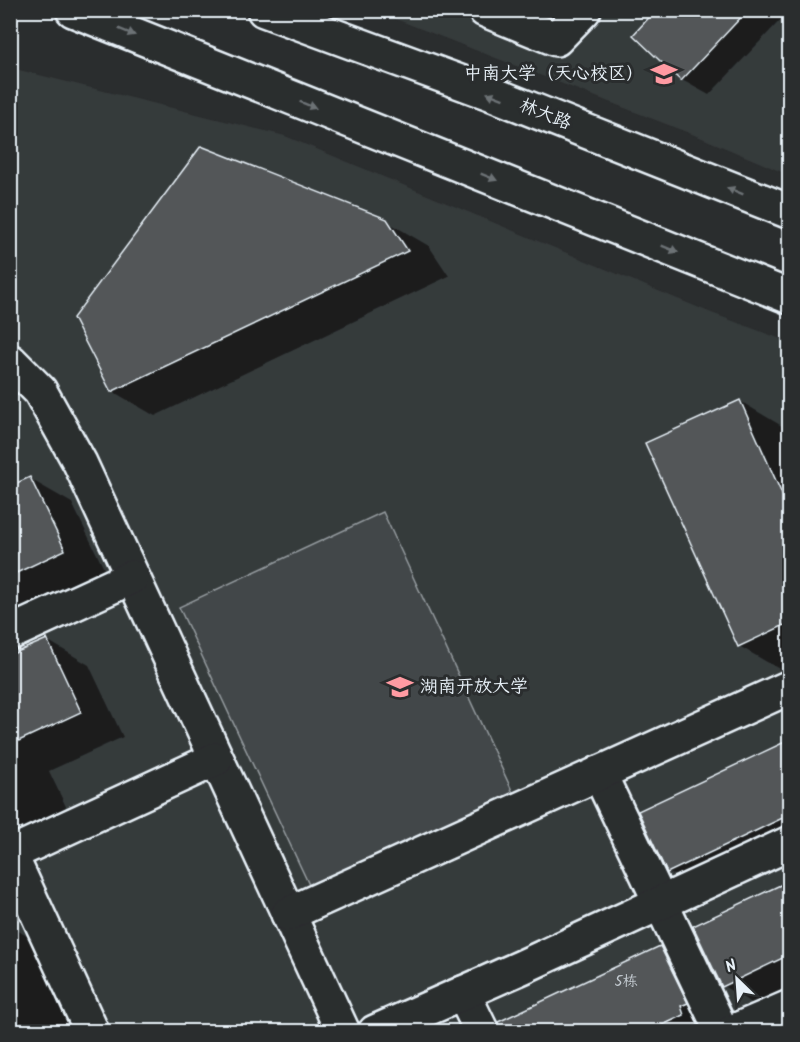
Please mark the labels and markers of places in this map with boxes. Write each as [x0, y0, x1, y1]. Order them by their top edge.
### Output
school or university icon: 中南大学（天心校区） [649, 59, 679, 89]
place label: 中南大学（天心校区） [464, 60, 644, 89]
school or university icon: 湖南开放大学 [385, 672, 415, 702]
place label: 湖南开放大学 [420, 673, 528, 702]

